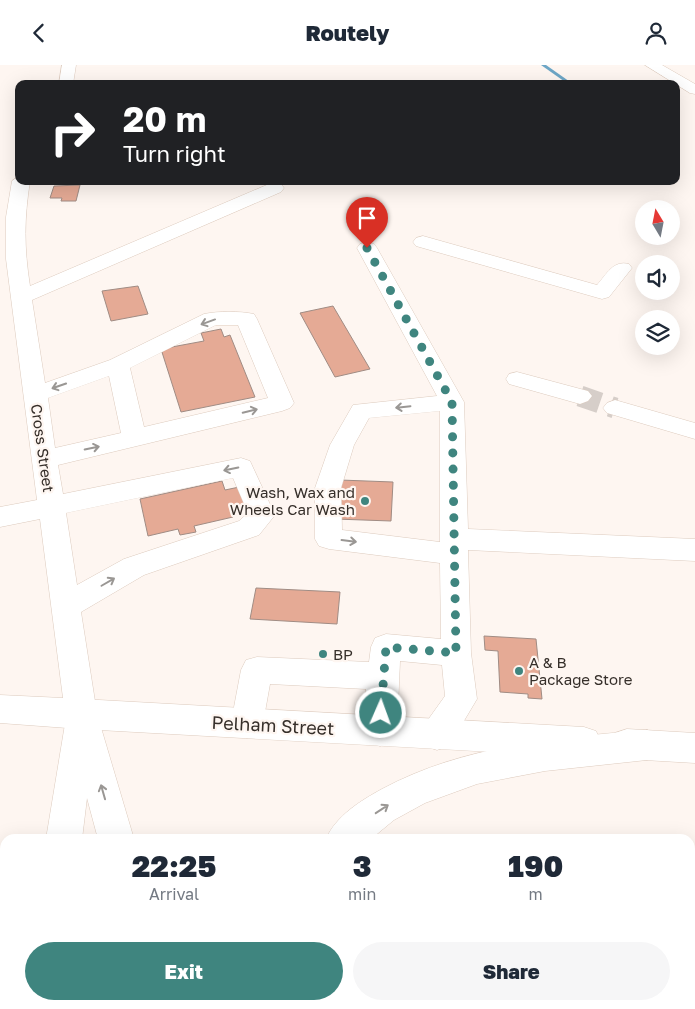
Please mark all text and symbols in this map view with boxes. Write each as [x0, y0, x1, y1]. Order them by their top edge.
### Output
icon: back [25, 19, 53, 47]
text: Routely [305, 19, 390, 46]
icon: person [642, 19, 670, 47]
text: 20 m [123, 98, 206, 140]
icon: right [40, 100, 105, 165]
text: Turn right [123, 140, 226, 167]
pin [346, 197, 388, 248]
north arrow [635, 200, 680, 245]
map controls [635, 200, 680, 355]
icon: arrive [353, 204, 381, 232]
button: sound [635, 255, 680, 300]
button: layers [635, 310, 680, 355]
one-way arrow [201, 318, 216, 327]
one-way arrow [52, 382, 67, 391]
one-way arrow [396, 402, 412, 412]
street label: Cross Street [28, 403, 58, 493]
one-way arrow [242, 406, 258, 415]
one-way arrow [84, 443, 100, 452]
one-way arrow [223, 465, 239, 474]
place label: Wash, Wax and Wheels Car Wash [230, 483, 355, 518]
marker: Wash, Wax and Wheels Car Wash [359, 495, 371, 507]
one-way arrow [341, 536, 357, 546]
one-way arrow [101, 577, 115, 587]
place label: BP [333, 645, 353, 663]
marker: BP [317, 648, 329, 660]
place label: A & B Package Store [529, 653, 633, 688]
marker: A & B Package Store [513, 665, 525, 677]
position arrow [354, 686, 406, 738]
street label: Pelham Street [211, 711, 335, 739]
one-way arrow [98, 784, 108, 800]
one-way arrow [375, 804, 389, 814]
text: 22:25 [132, 848, 216, 884]
text: 3 [353, 848, 372, 884]
text: 190 [508, 848, 563, 884]
text: Arrival [149, 884, 199, 904]
text: min [348, 884, 376, 904]
text: m [529, 884, 543, 904]
button: Exit [25, 942, 343, 1000]
button: Share [353, 942, 670, 1000]

